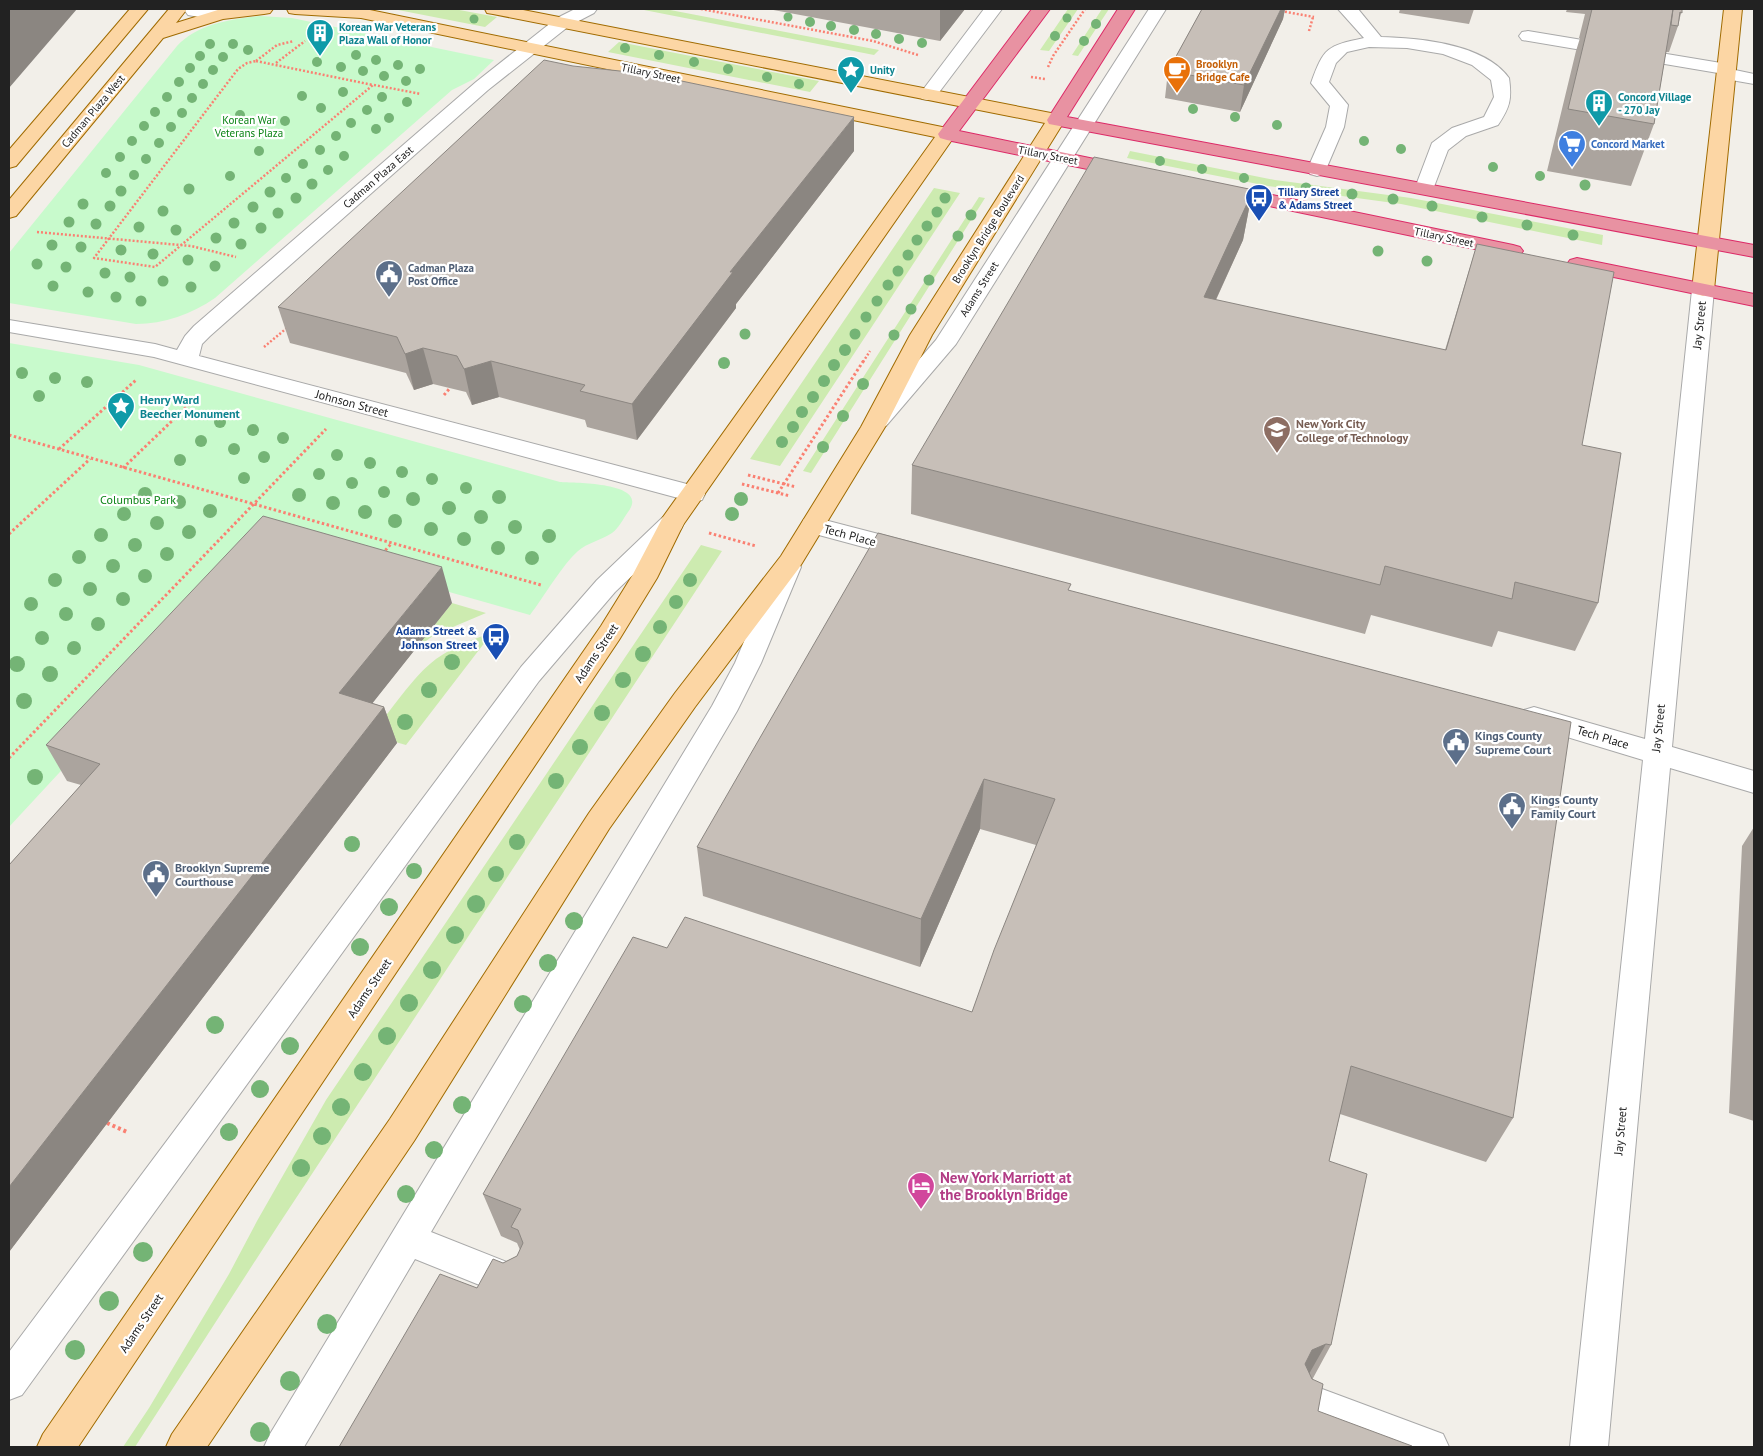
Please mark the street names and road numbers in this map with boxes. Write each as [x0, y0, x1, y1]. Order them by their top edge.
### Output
street label: Tillary Street [620, 60, 682, 86]
street label: Cadman Plaza West [58, 71, 128, 150]
street label: Cadman Plaza East [340, 142, 416, 211]
street label: Tillary Street [1017, 142, 1079, 168]
street label: Brooklyn Bridge Boulevard [949, 172, 1027, 286]
street label: Tillary Street [1413, 224, 1475, 250]
street label: Adams Street [957, 259, 1002, 319]
street label: Jay Street [1689, 300, 1709, 351]
street label: Johnson Street [313, 386, 390, 420]
street label: Tech Place [822, 521, 878, 549]
street label: Adams Street [571, 621, 621, 685]
street label: Jay Street [1648, 703, 1668, 754]
street label: Tech Place [1575, 722, 1631, 752]
street label: Adams Street [344, 956, 394, 1020]
street label: Jay Street [1610, 1106, 1630, 1157]
street label: Adams Street [116, 1291, 166, 1355]

